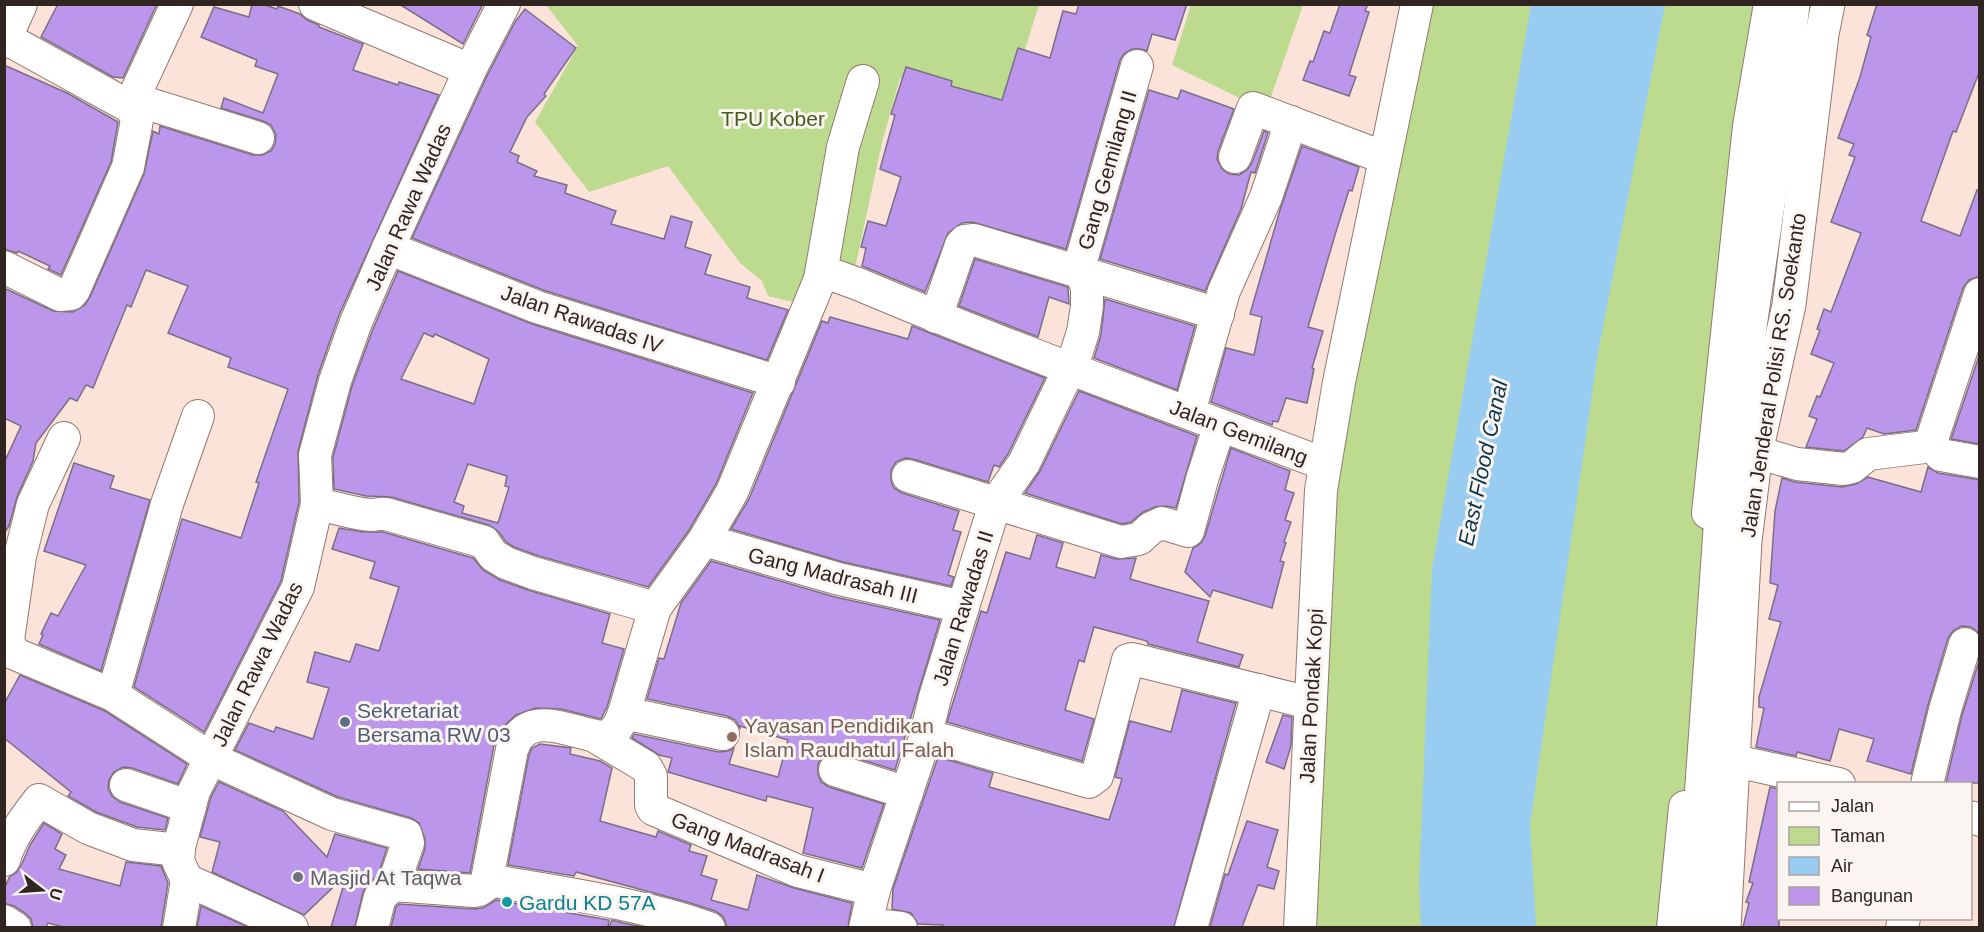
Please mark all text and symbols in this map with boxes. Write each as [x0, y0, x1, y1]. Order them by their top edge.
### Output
street label: Gang Gemilang II [1073, 88, 1141, 252]
park label: TPU Kober [721, 107, 825, 130]
street label: Jalan Rawa Wadas [361, 120, 455, 294]
street label: Jalan Jenderal Polisi RS. Soekanto [1736, 211, 1810, 539]
street label: Jalan Rawadas IV [498, 281, 666, 357]
water label: East Flood Canal [1453, 377, 1513, 548]
street label: Jalan Gemilang [1167, 395, 1311, 469]
street label: Jalan Rawadas II [928, 528, 998, 688]
street label: Gang Madrasah III [746, 543, 920, 607]
street label: Jalan Rawa Wadas [207, 578, 307, 750]
street label: Jalan Pondak Kopi [1295, 608, 1327, 784]
place label: Sekretariat Bersama RW 03 [357, 699, 511, 746]
place label: Yayasan Pendidikan Islam Raudhatul Falah [744, 714, 954, 761]
marker: Sekretariat Bersama RW 03 [338, 715, 352, 729]
marker: Yayasan Pendidikan Islam Raudhatul Falah [725, 730, 739, 744]
legend [1777, 782, 1972, 920]
text: Jalan [1831, 796, 1874, 816]
street label: Gang Madrasah I [668, 807, 828, 887]
text: Taman [1831, 826, 1885, 846]
text: Air [1831, 856, 1853, 876]
north arrow [12, 860, 72, 920]
place label: Masjid At Taqwa [310, 866, 462, 889]
marker: Masjid At Taqwa [291, 870, 305, 884]
text: U [46, 886, 66, 902]
text: Bangunan [1831, 886, 1913, 906]
place label: Gardu KD 57A [519, 891, 656, 914]
marker: Gardu KD 57A [500, 895, 514, 909]

